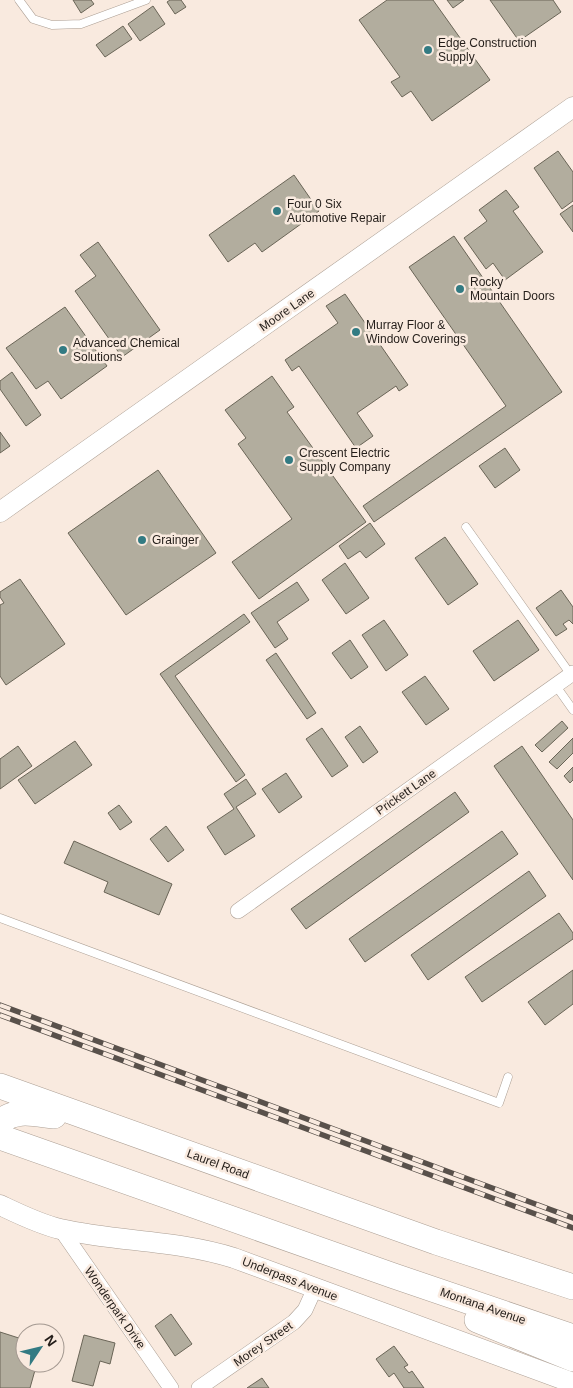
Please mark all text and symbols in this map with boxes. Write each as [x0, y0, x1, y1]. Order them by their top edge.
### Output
place label: Edge Construction Supply [438, 36, 537, 64]
marker: Edge Construction Supply [422, 44, 434, 56]
place label: Four 0 Six Automotive Repair [287, 197, 386, 225]
marker: Four 0 Six Automotive Repair [271, 205, 283, 217]
place label: Rocky Mountain Doors [470, 275, 555, 303]
marker: Rocky Mountain Doors [454, 283, 466, 295]
street label: Moore Lane [257, 286, 318, 334]
place label: Murray Floor & Window Coverings [366, 318, 466, 346]
marker: Murray Floor & Window Coverings [350, 326, 362, 338]
place label: Advanced Chemical Solutions [73, 336, 180, 364]
marker: Advanced Chemical Solutions [57, 344, 69, 356]
place label: Crescent Electric Supply Company [299, 446, 390, 474]
marker: Crescent Electric Supply Company [283, 454, 295, 466]
place label: Grainger [152, 533, 199, 547]
marker: Grainger [136, 534, 148, 546]
street label: Prickett Lane [373, 766, 439, 818]
street label: Laurel Road [185, 1146, 251, 1182]
street label: Underpass Avenue [240, 1254, 340, 1304]
street label: Wonderpark Drive [82, 1264, 149, 1352]
street label: Montana Avenue [438, 1285, 528, 1327]
street label: Morey Street [231, 1318, 296, 1369]
north arrow [15, 1323, 65, 1373]
text: N [41, 1332, 60, 1349]

